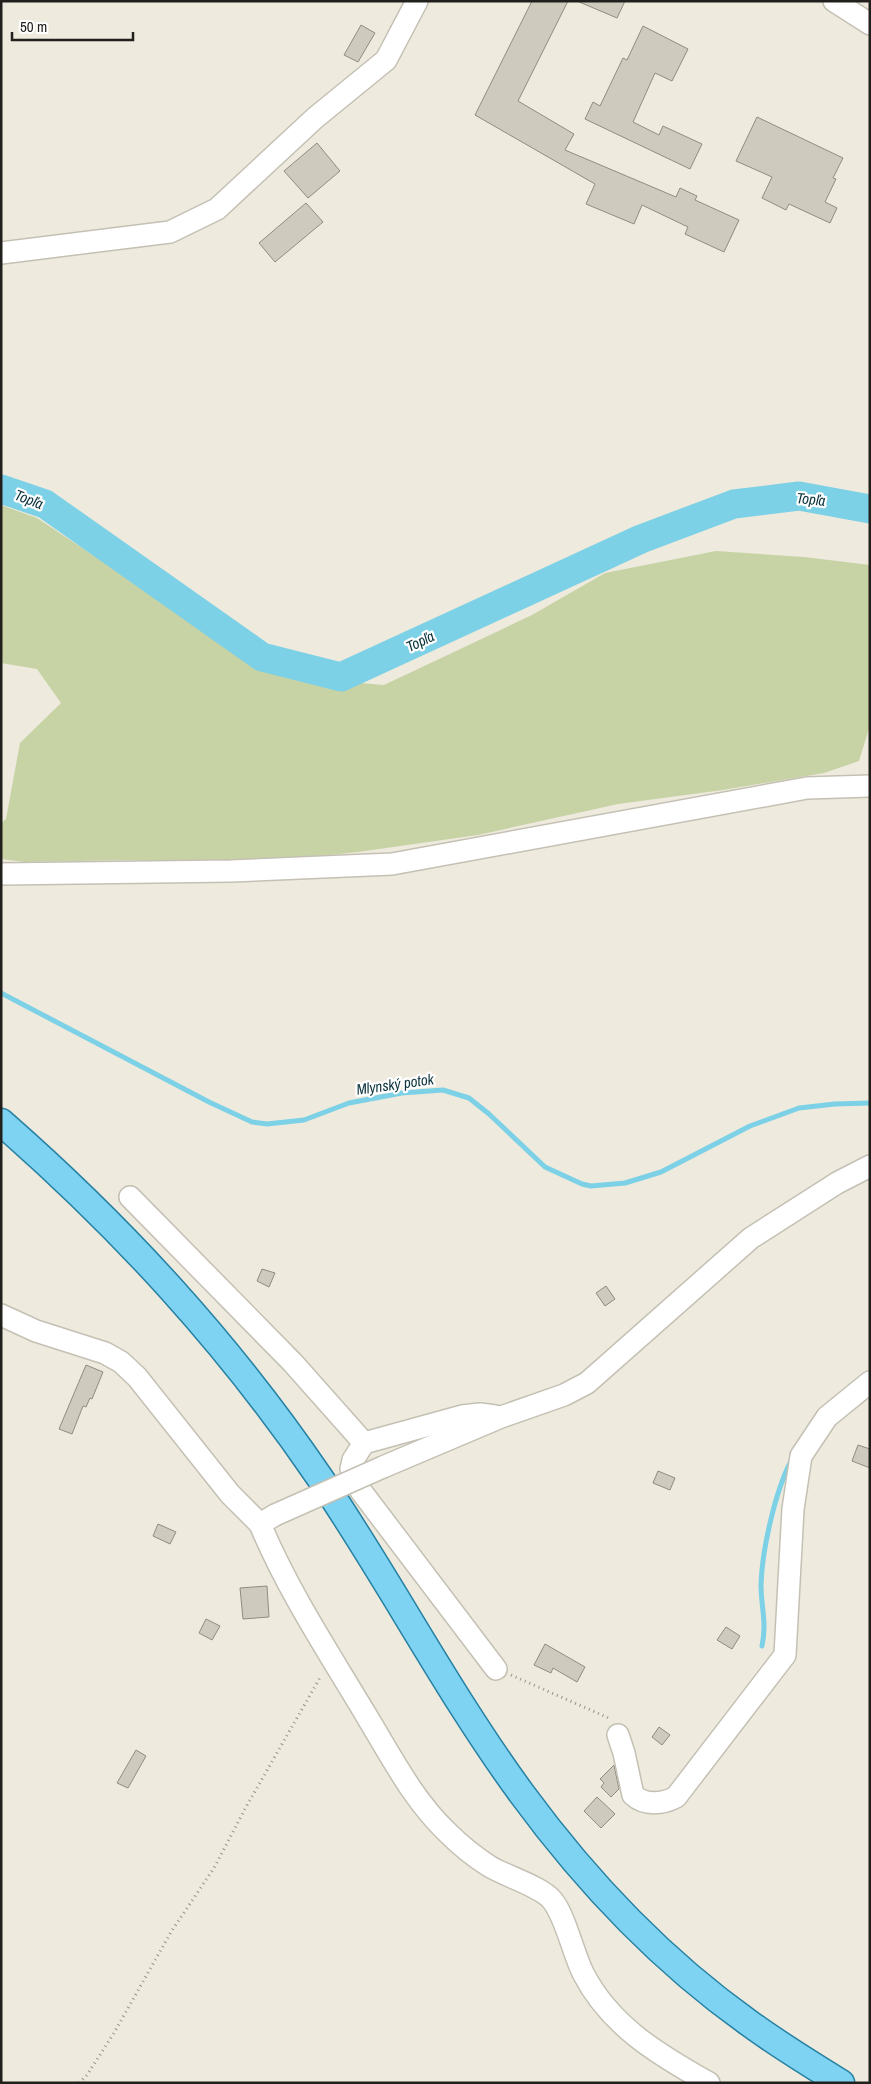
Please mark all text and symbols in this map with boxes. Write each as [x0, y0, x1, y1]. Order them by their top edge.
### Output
scale bar [12, 10, 134, 42]
text: 50 m [20, 16, 47, 37]
water label: Topľa [12, 484, 46, 514]
water label: Topľa [795, 487, 827, 511]
water label: Topľa [402, 625, 438, 657]
water label: Mlynský potok [355, 1068, 436, 1100]

